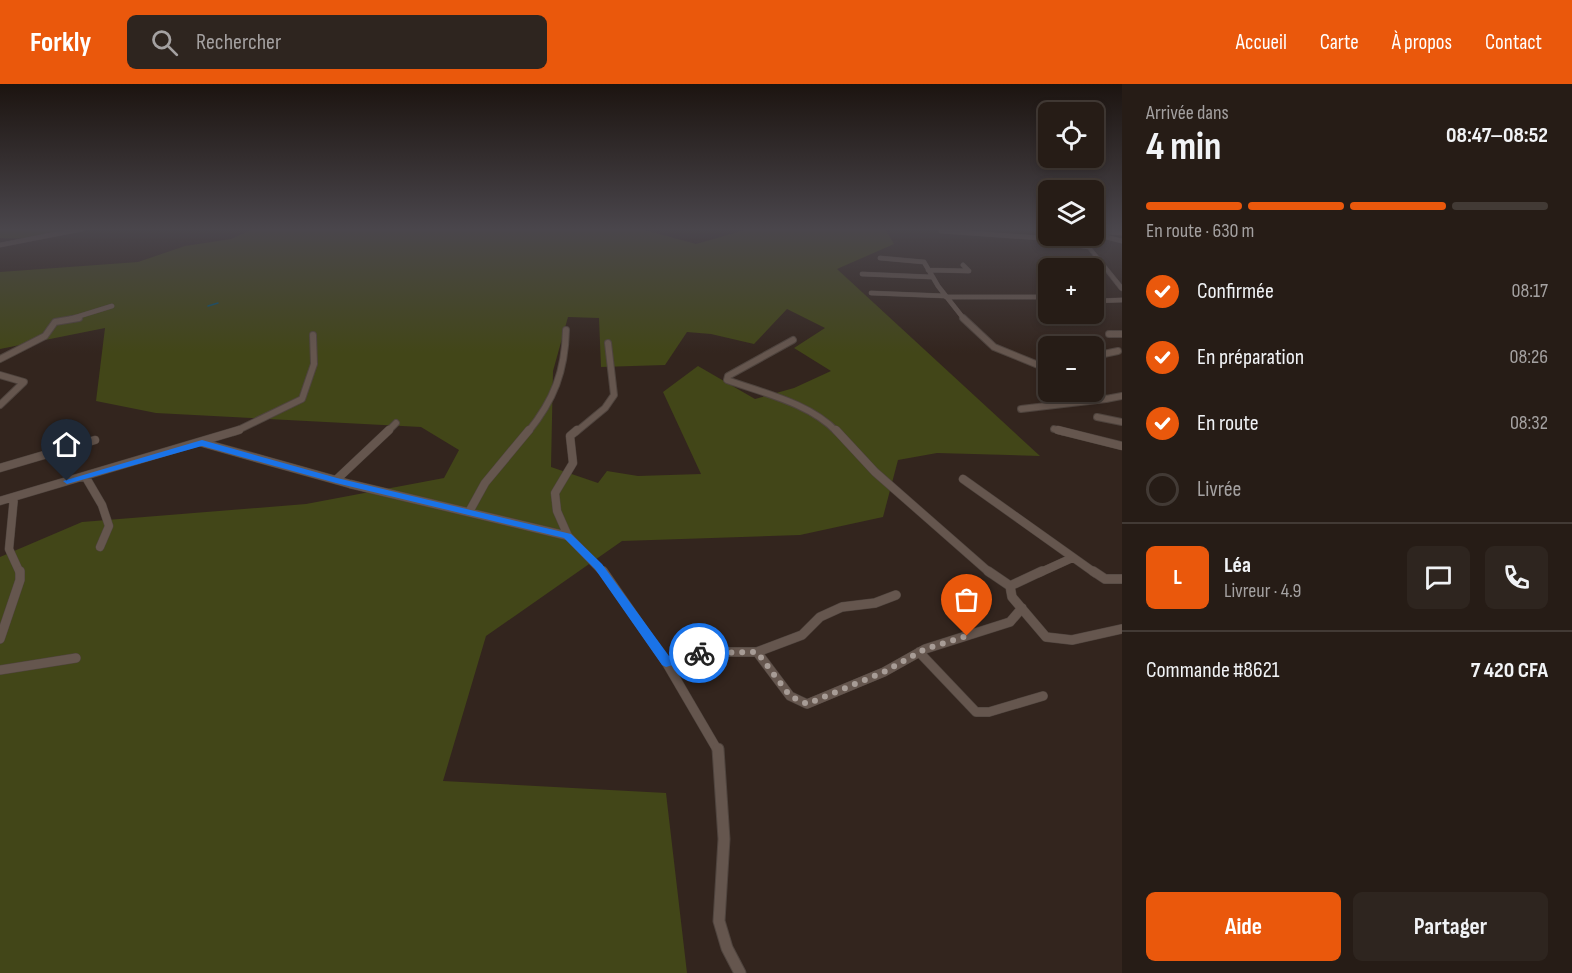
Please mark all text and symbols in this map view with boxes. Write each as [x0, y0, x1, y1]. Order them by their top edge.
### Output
search box [127, 15, 547, 69]
text: Forkly [30, 26, 91, 59]
icon: search [148, 26, 181, 59]
text: Rechercher [196, 29, 281, 56]
text: Accueil [1236, 30, 1287, 55]
text: Carte [1320, 30, 1359, 55]
text: À propos [1392, 30, 1452, 55]
text: Contact [1485, 30, 1542, 55]
text: Arrivée dans [1146, 101, 1229, 125]
map controls [1038, 102, 1104, 402]
button: locate [1038, 102, 1104, 168]
text: 08:47–08:52 [1446, 122, 1548, 149]
text: 4 min [1146, 124, 1221, 171]
button: layers [1038, 180, 1104, 246]
text: En route · 630 m [1146, 219, 1254, 243]
button: + [1038, 258, 1104, 324]
icon: check [1146, 275, 1179, 308]
text: Confirmée [1197, 278, 1274, 305]
text: 08:17 [1512, 279, 1548, 303]
button: − [1038, 336, 1104, 402]
icon: check [1146, 341, 1179, 374]
text: En préparation [1197, 344, 1304, 371]
text: 08:26 [1510, 345, 1548, 369]
icon: check [1146, 407, 1179, 440]
text: En route [1197, 410, 1259, 437]
text: 08:32 [1510, 411, 1548, 435]
pin [41, 419, 92, 481]
icon: home [50, 428, 83, 461]
text: Livrée [1197, 476, 1241, 503]
button: chat [1407, 546, 1470, 609]
button: phone [1485, 546, 1548, 609]
text: Léa [1224, 552, 1251, 579]
text: L [1173, 564, 1182, 591]
pin [941, 574, 992, 636]
text: Livreur · 4.9 [1224, 579, 1301, 603]
icon: bag [950, 583, 983, 616]
courier [669, 623, 729, 683]
icon: bike [683, 637, 716, 670]
text: Commande #8621 [1146, 657, 1280, 684]
text: 7 420 CFA [1471, 657, 1548, 684]
button: Aide [1146, 892, 1341, 961]
button: Partager [1353, 892, 1548, 961]

